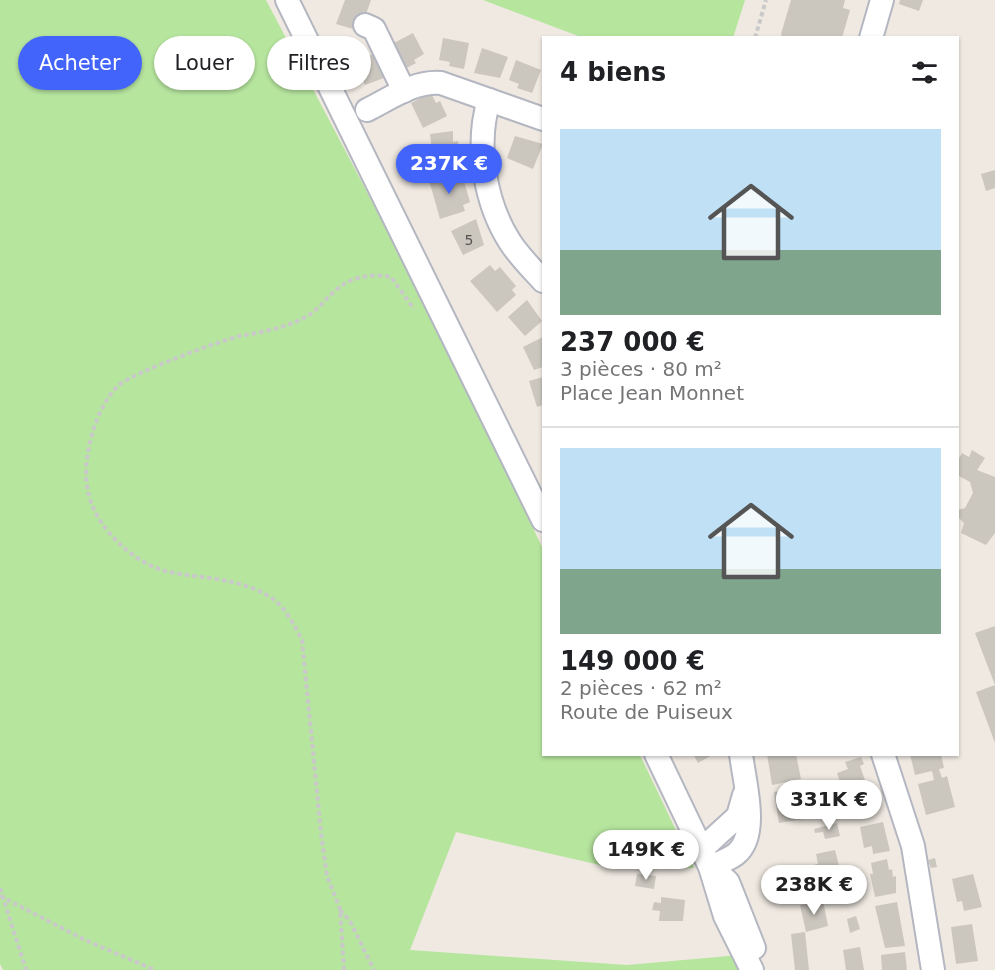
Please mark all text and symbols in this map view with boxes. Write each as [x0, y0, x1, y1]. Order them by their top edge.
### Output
chip: Acheter [18, 36, 142, 90]
chip: Louer [154, 36, 255, 90]
chip: Filtres [267, 36, 371, 90]
icon: filters [908, 56, 941, 89]
text: 4 biens [560, 57, 666, 87]
pin: 237K € [400, 144, 498, 195]
text: 237K € [410, 151, 488, 175]
icon: home [697, 168, 805, 276]
house number: 5 [465, 232, 473, 248]
text: 237 000 € [560, 327, 705, 357]
text: 3 pièces · 80 m² [560, 357, 722, 381]
text: Place Jean Monnet [560, 381, 744, 405]
icon: home [697, 487, 805, 595]
text: 149 000 € [560, 646, 705, 676]
text: 2 pièces · 62 m² [560, 676, 722, 700]
text: Route de Puiseux [560, 700, 733, 724]
pin: 331K € [780, 780, 878, 831]
text: 331K € [790, 787, 868, 811]
pin: 149K € [597, 830, 695, 881]
text: 149K € [607, 837, 685, 861]
pin: 238K € [765, 865, 863, 916]
text: 238K € [775, 872, 853, 896]

